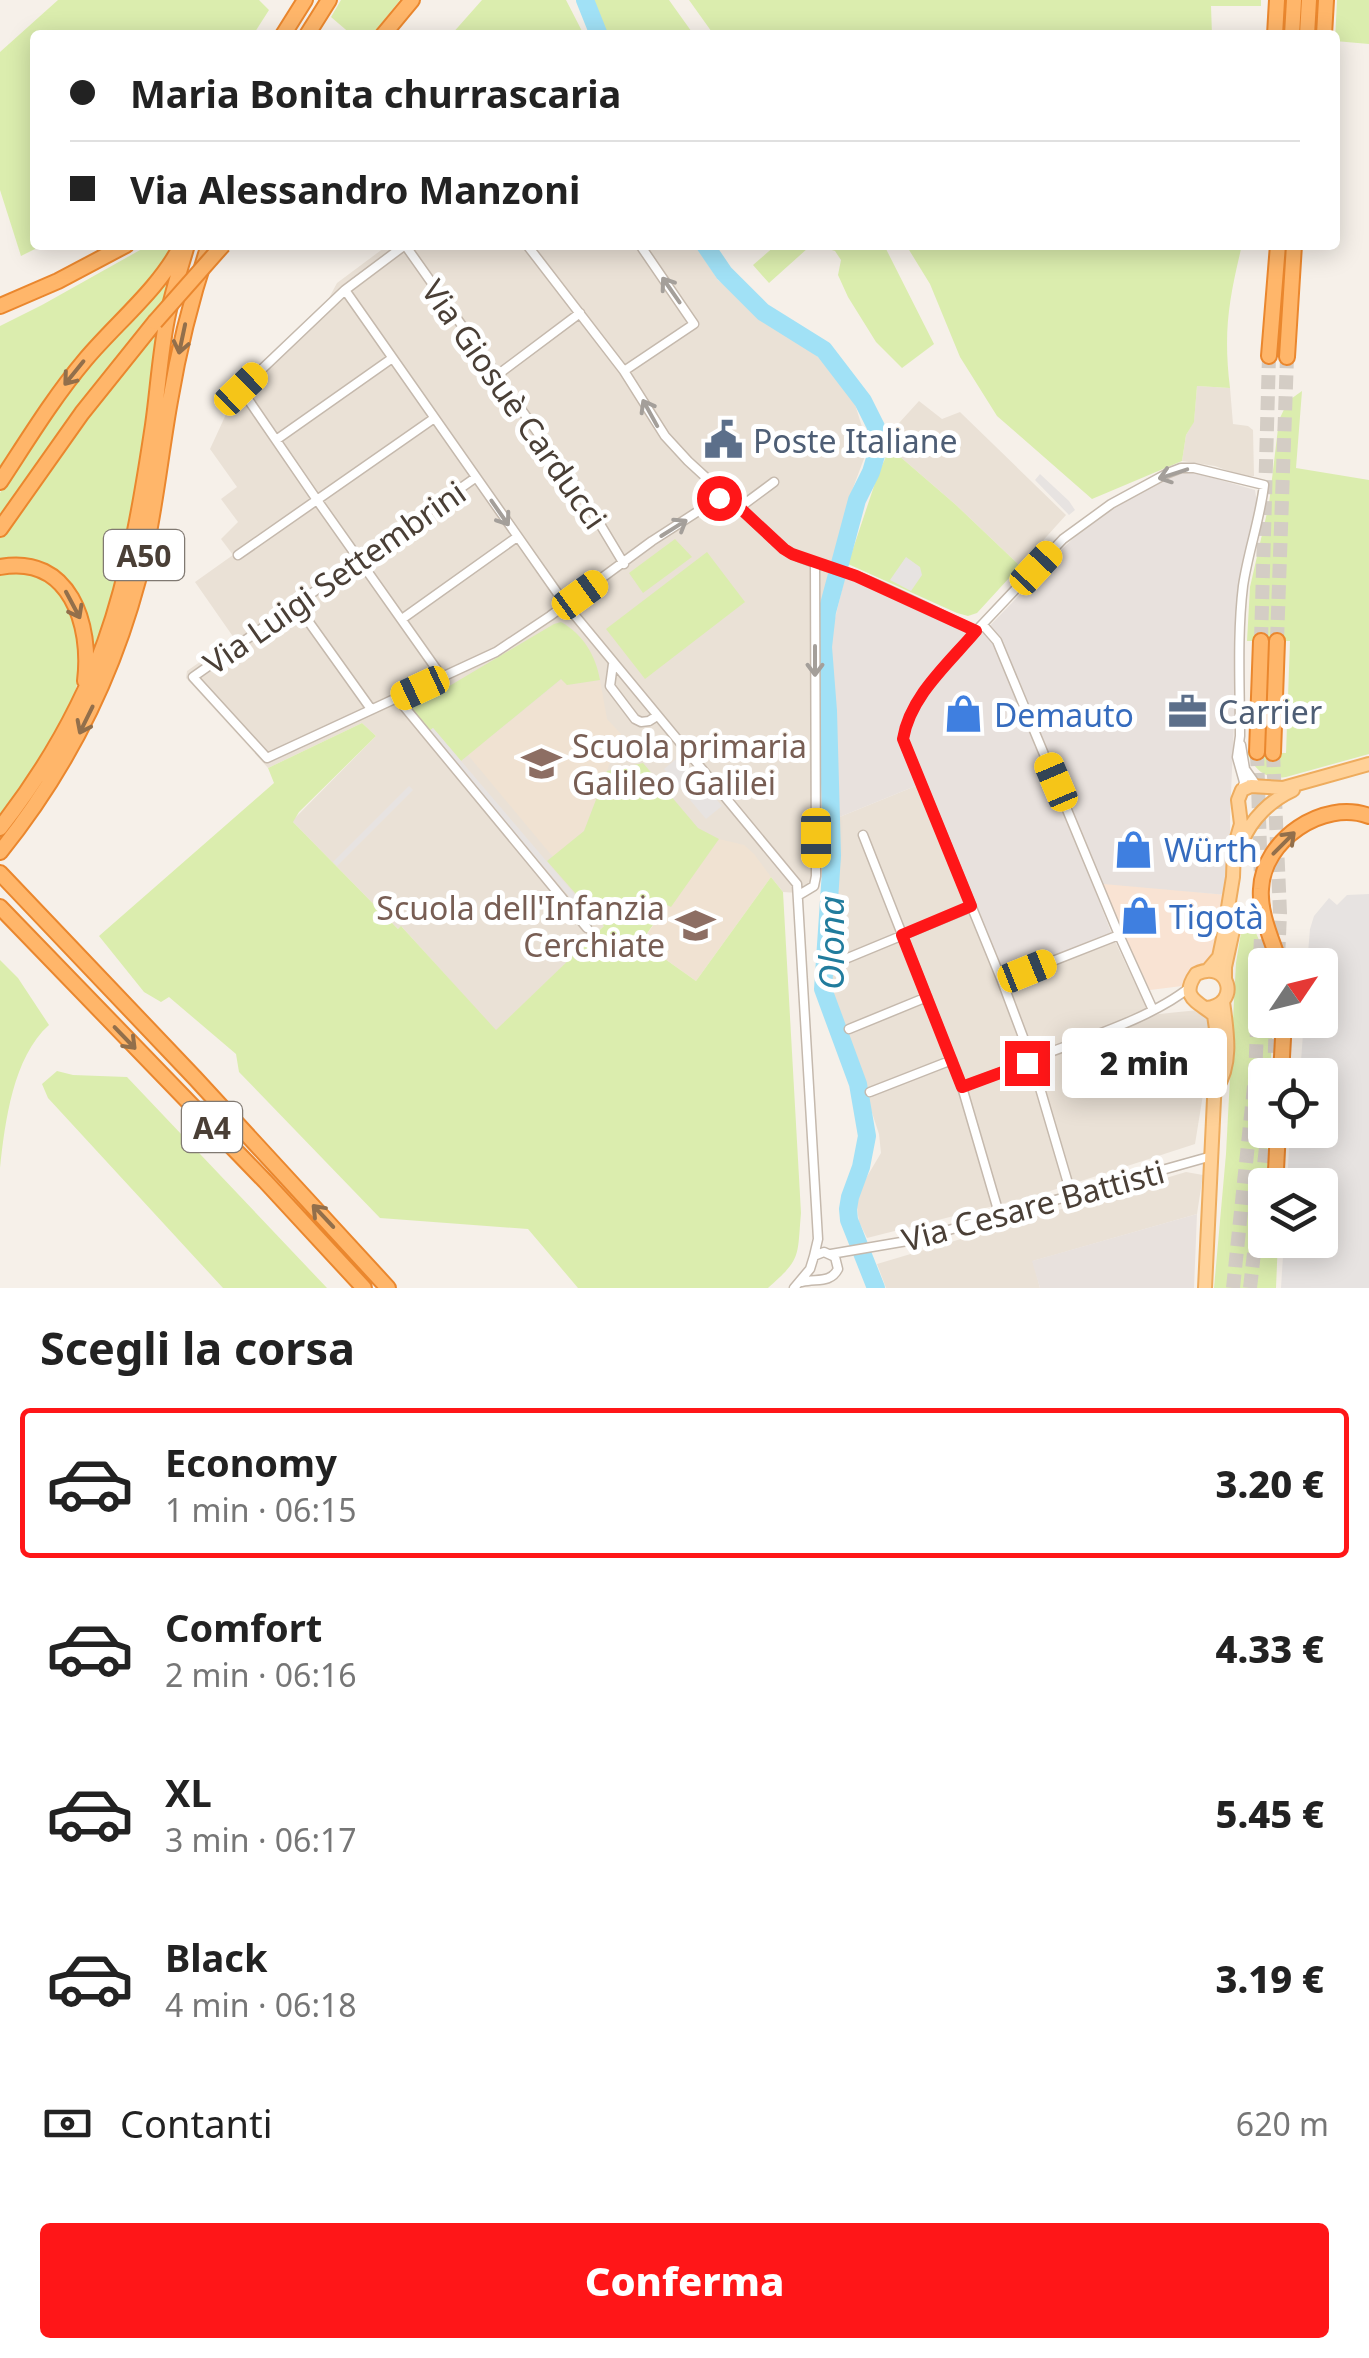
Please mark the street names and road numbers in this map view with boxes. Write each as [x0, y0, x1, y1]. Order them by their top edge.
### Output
street label: Via Giosuè Carducci [413, 271, 617, 537]
street label: Via Luigi Settembrini [194, 470, 474, 684]
road number: A50 [104, 530, 184, 580]
road number: A4 [182, 1102, 242, 1152]
street label: Via Cesare Battisti [897, 1149, 1169, 1261]

